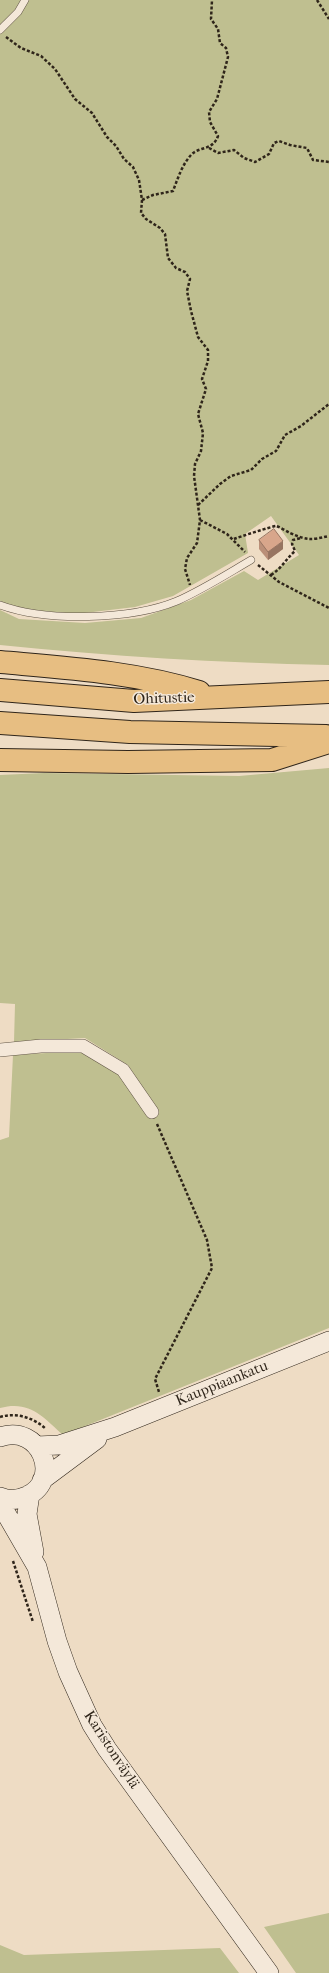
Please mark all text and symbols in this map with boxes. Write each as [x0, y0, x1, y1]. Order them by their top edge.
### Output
street label: Ohitustie [133, 689, 195, 709]
street label: Kauppiaankatu [173, 1357, 271, 1411]
street label: Karistonväylä [79, 1708, 143, 1792]

